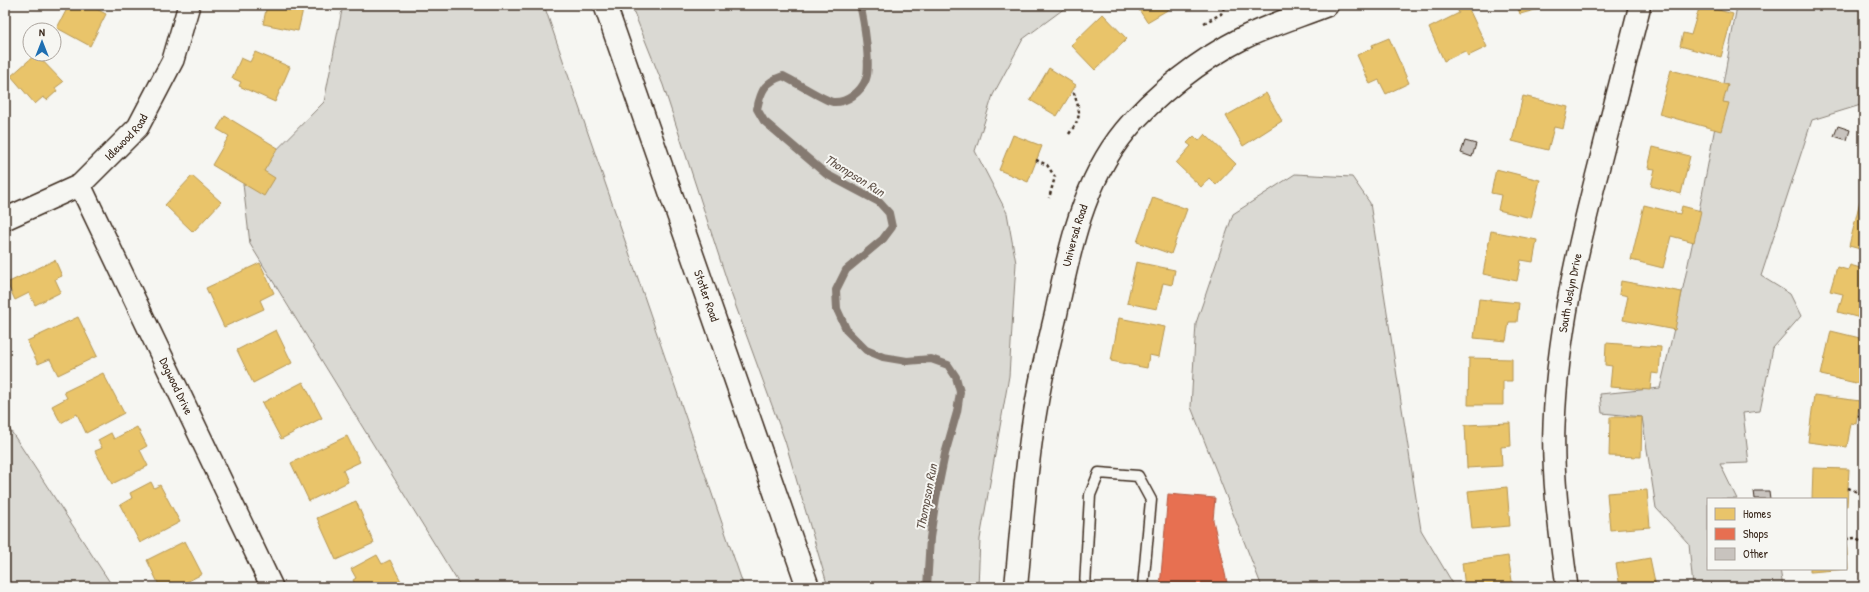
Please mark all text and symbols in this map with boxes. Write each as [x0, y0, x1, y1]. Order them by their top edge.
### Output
north arrow [22, 22, 62, 62]
text: N [39, 25, 45, 39]
street label: Idlewood Road [100, 111, 152, 164]
water label: Thompson Run [821, 150, 889, 202]
street label: Universal Road [1058, 202, 1092, 268]
street label: South Joslyn Drive [1554, 251, 1586, 333]
street label: Stotler Road [690, 267, 724, 324]
street label: Dogwood Drive [156, 355, 198, 417]
water label: Thompson Run [911, 461, 942, 532]
legend [1707, 498, 1847, 570]
text: Homes [1743, 505, 1771, 522]
text: Shops [1743, 525, 1769, 542]
text: Other [1743, 545, 1769, 562]

